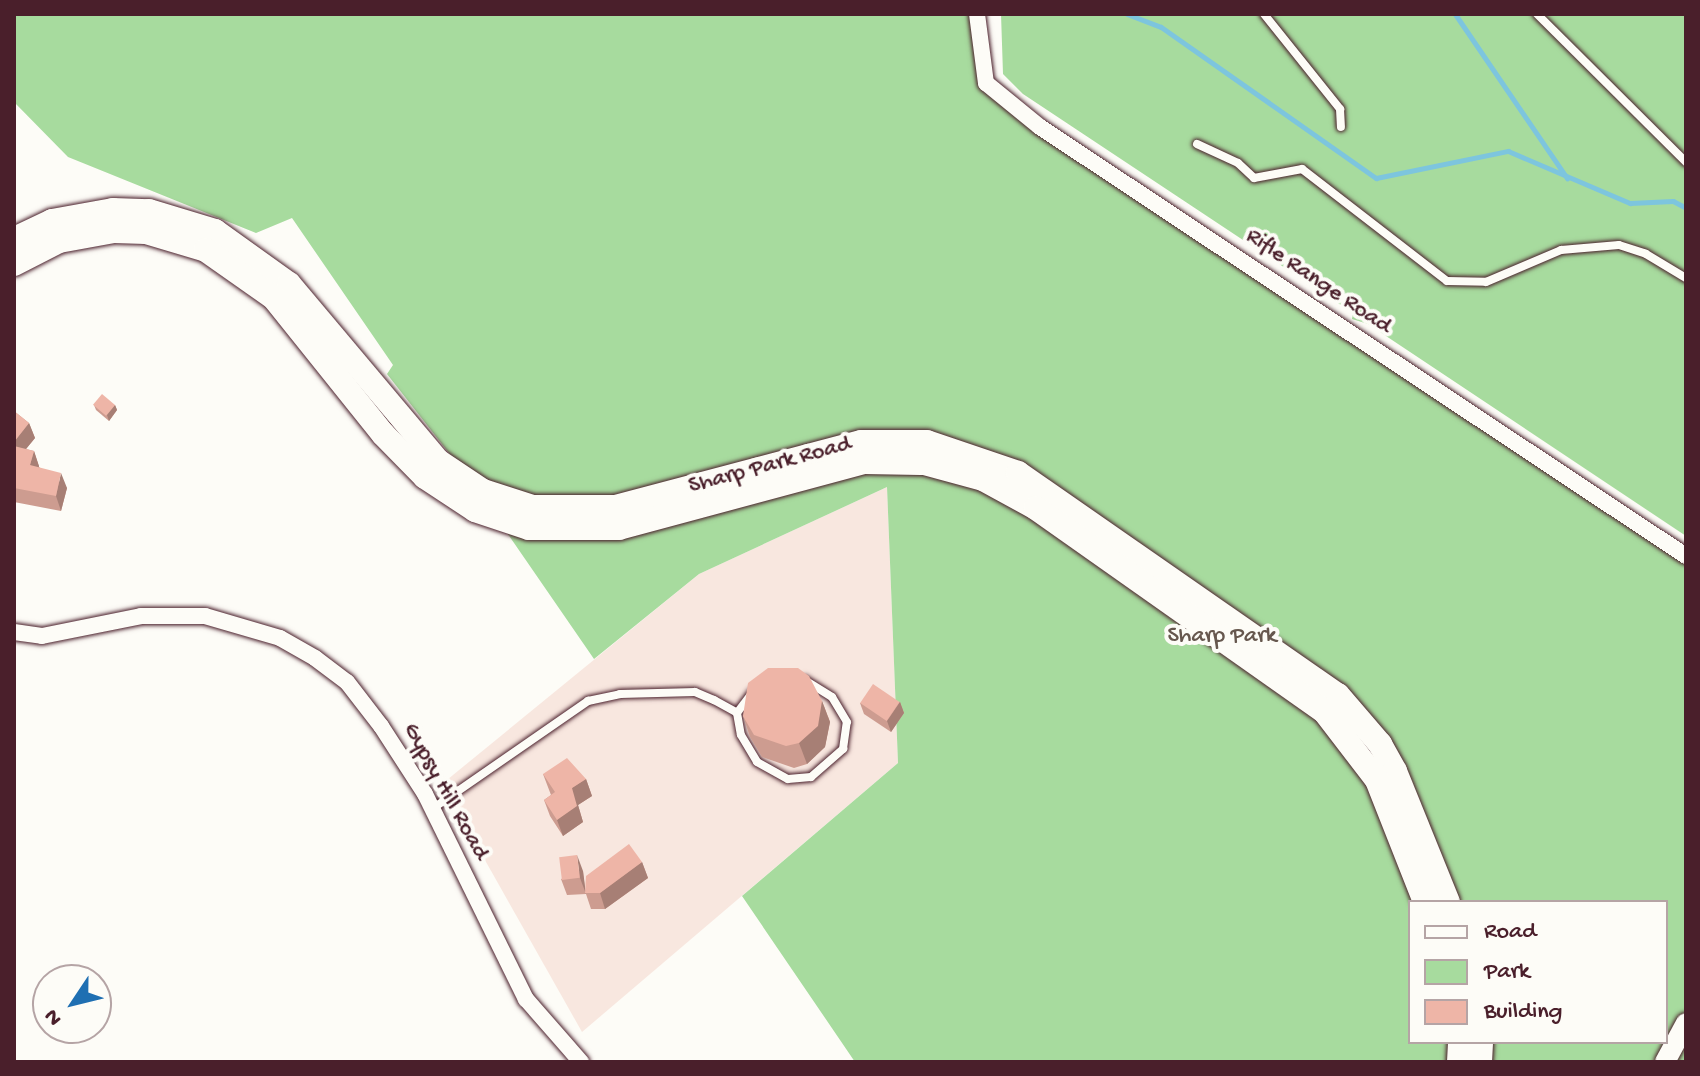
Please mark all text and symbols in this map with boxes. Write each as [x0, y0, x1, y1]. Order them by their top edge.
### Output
street label: Rifle Range Road [1240, 223, 1396, 341]
street label: Sharp Park Road [686, 430, 854, 502]
park label: Sharp Park [1167, 623, 1277, 651]
street label: Gypsy Hill Road [395, 718, 495, 866]
legend [1408, 900, 1668, 1044]
text: Road [1484, 918, 1536, 947]
text: Park [1484, 958, 1530, 987]
north arrow [32, 964, 112, 1044]
text: Building [1484, 998, 1562, 1027]
text: N [39, 1003, 69, 1030]

